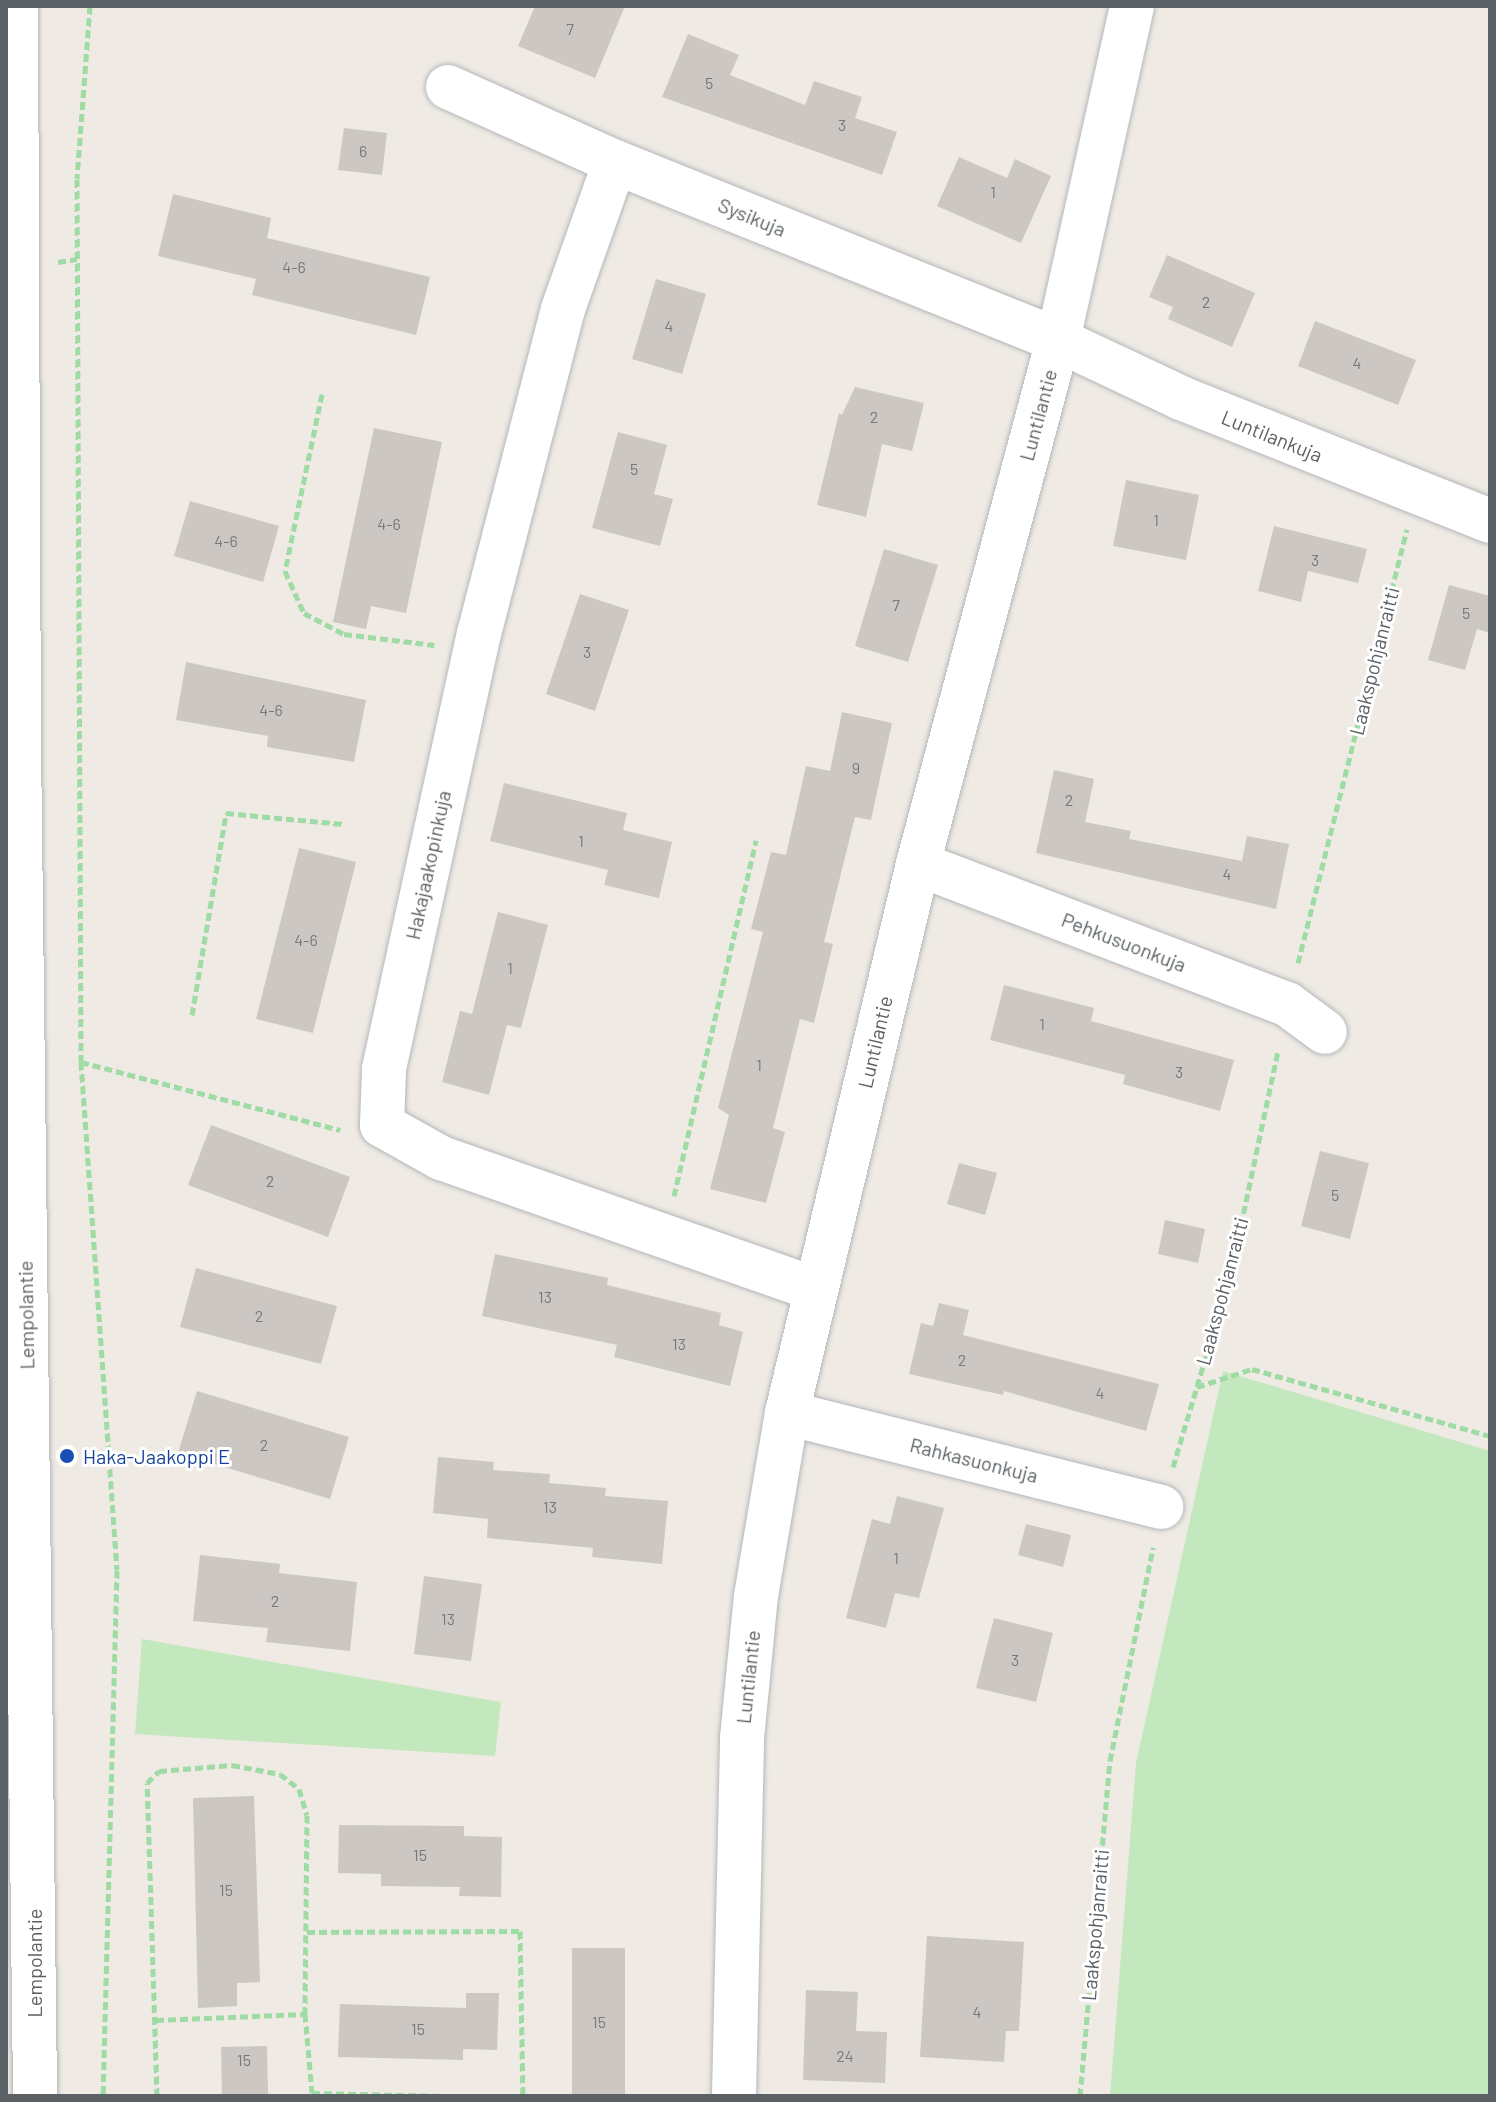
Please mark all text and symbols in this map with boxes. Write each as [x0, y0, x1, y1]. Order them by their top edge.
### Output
house number: 7 [566, 19, 574, 39]
house number: 5 [705, 73, 713, 93]
house number: 3 [838, 115, 846, 135]
house number: 6 [359, 141, 367, 161]
house number: 1 [990, 182, 996, 202]
street label: Sysikuja [715, 193, 789, 241]
house number: 4-6 [282, 257, 306, 277]
house number: 2 [1202, 292, 1210, 312]
house number: 4 [665, 316, 673, 336]
house number: 4 [1353, 353, 1361, 373]
street label: Luntilantie [1014, 367, 1062, 463]
street label: Luntilankuja [1218, 405, 1326, 467]
house number: 2 [870, 407, 878, 427]
house number: 5 [630, 459, 638, 479]
house number: 1 [1153, 510, 1159, 530]
house number: 4-6 [377, 514, 401, 534]
house number: 4-6 [214, 531, 238, 551]
house number: 3 [1311, 550, 1319, 570]
street label: Laakspohjanraitti [1344, 584, 1404, 738]
house number: 7 [892, 595, 900, 615]
house number: 5 [1462, 603, 1470, 623]
house number: 3 [583, 642, 591, 662]
house number: 4-6 [259, 700, 283, 720]
house number: 9 [852, 758, 860, 778]
street label: Hakajaakopinkuja [400, 788, 456, 942]
house number: 2 [1065, 790, 1073, 810]
house number: 1 [578, 831, 584, 851]
house number: 4 [1223, 864, 1231, 884]
street label: Pehkusuonkuja [1058, 907, 1190, 977]
house number: 4-6 [294, 930, 318, 950]
house number: 1 [507, 958, 513, 978]
street label: Luntilantie [853, 994, 897, 1090]
house number: 1 [1039, 1014, 1045, 1034]
house number: 1 [756, 1055, 762, 1075]
house number: 3 [1175, 1062, 1183, 1082]
house number: 2 [266, 1171, 274, 1191]
house number: 5 [1331, 1185, 1339, 1205]
street label: Laakspohjanraitti [1191, 1214, 1253, 1368]
street label: Lempolantie [13, 1260, 39, 1370]
house number: 13 [538, 1287, 552, 1307]
house number: 2 [255, 1306, 263, 1326]
house number: 13 [672, 1334, 686, 1354]
house number: 2 [958, 1350, 966, 1370]
house number: 4 [1096, 1383, 1104, 1403]
street label: Rahkasuonkuja [907, 1432, 1041, 1488]
house number: 2 [260, 1435, 268, 1455]
place label: Haka-Jaakoppi E [83, 1444, 230, 1468]
marker: Haka-Jaakoppi E [58, 1447, 76, 1465]
house number: 13 [543, 1497, 557, 1517]
house number: 1 [893, 1548, 899, 1568]
house number: 2 [271, 1591, 279, 1611]
house number: 13 [441, 1609, 455, 1629]
street label: Luntilantie [731, 1629, 765, 1725]
house number: 3 [1011, 1650, 1019, 1670]
house number: 15 [413, 1845, 427, 1865]
street label: Laakspohjanraitti [1076, 1848, 1114, 2002]
house number: 15 [219, 1880, 233, 1900]
street label: Lempolantie [22, 1909, 46, 2017]
house number: 4 [973, 2002, 981, 2022]
house number: 15 [592, 2012, 606, 2032]
house number: 15 [411, 2019, 425, 2039]
house number: 24 [836, 2046, 854, 2066]
house number: 15 [237, 2050, 251, 2070]

